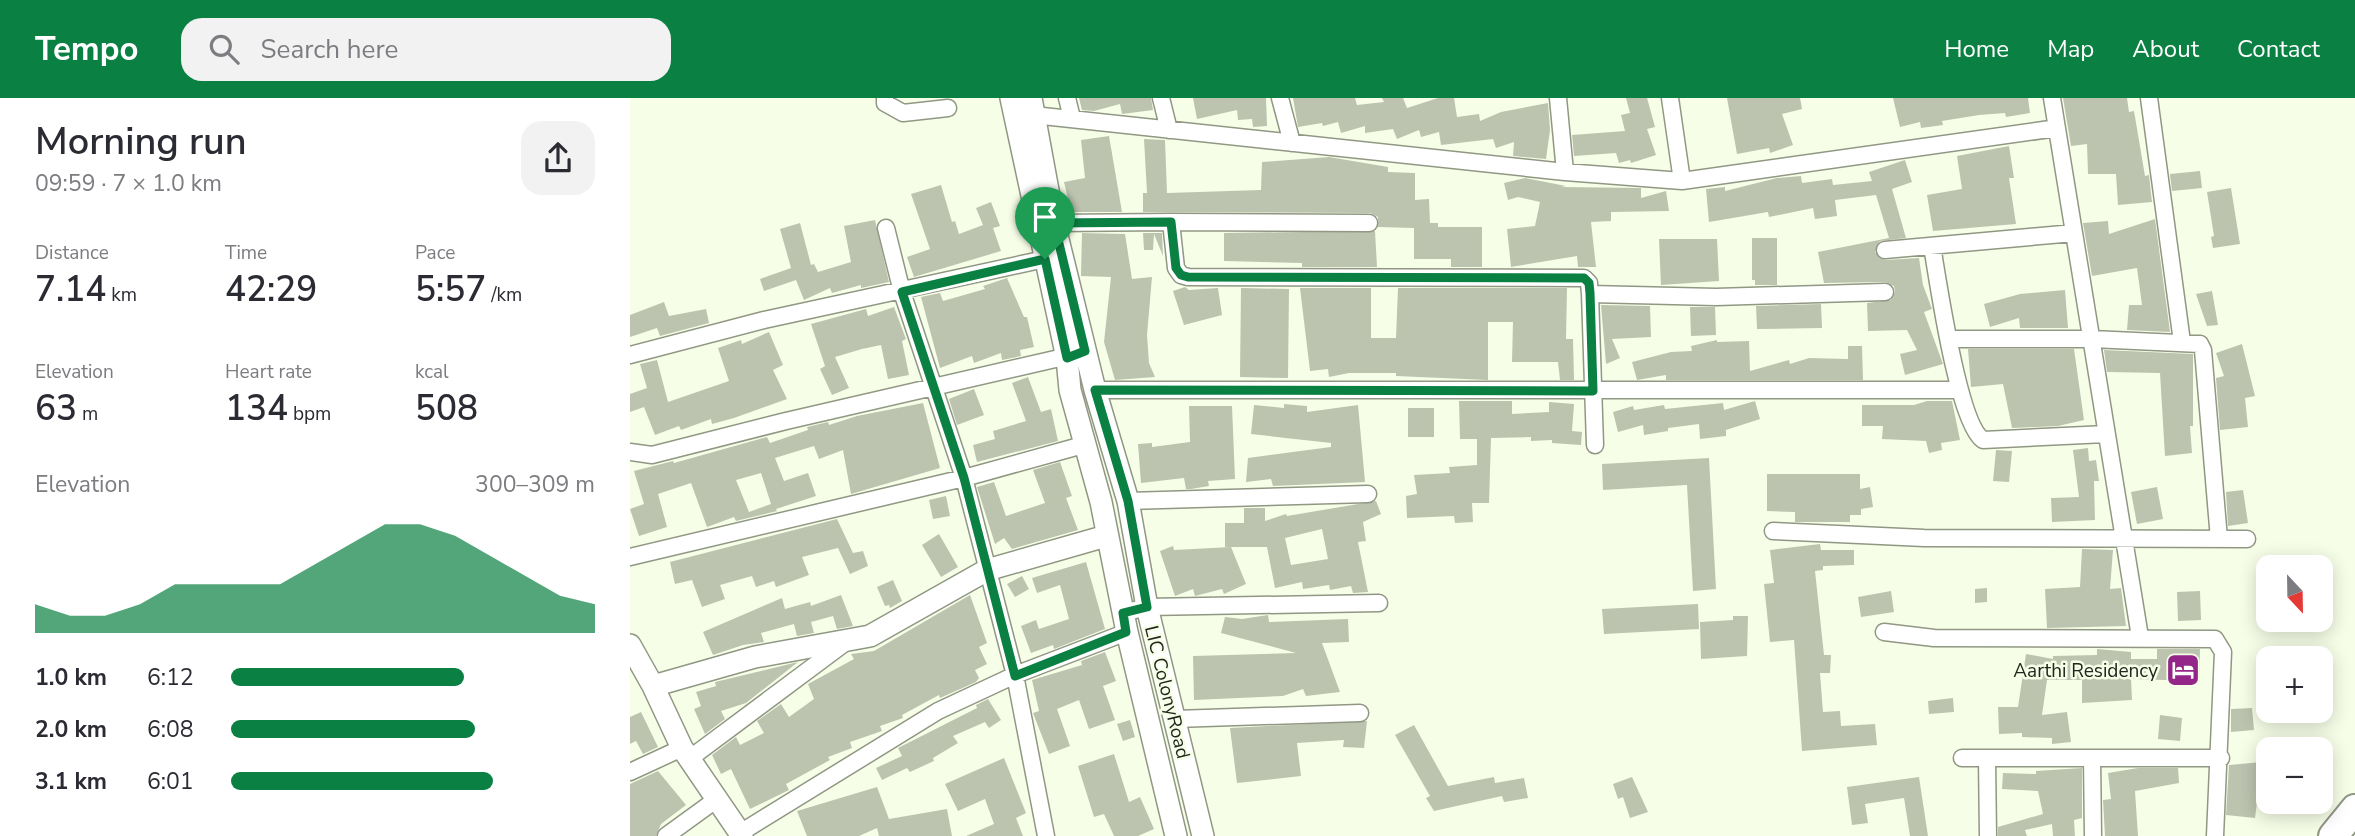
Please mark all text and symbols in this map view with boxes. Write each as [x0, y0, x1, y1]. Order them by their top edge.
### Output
search box [181, 18, 671, 81]
text: Tempo [35, 27, 139, 72]
icon: search [205, 30, 243, 68]
text: Search here [261, 32, 398, 67]
text: Home [1944, 33, 2009, 65]
text: Map [2047, 33, 2094, 65]
text: About [2132, 33, 2199, 65]
text: Contact [2237, 33, 2320, 65]
text: Morning run [35, 116, 247, 167]
button: share [521, 121, 595, 195]
text: 09:59 · 7 × 1.0 km [35, 168, 222, 199]
pin [1015, 187, 1075, 259]
icon: arrive [1026, 198, 1064, 236]
text: Distance [35, 240, 109, 266]
text: Time [225, 240, 267, 266]
text: Pace [415, 240, 455, 266]
text: 7.14 [35, 266, 106, 313]
text: 42:29 [225, 266, 317, 313]
text: 5:57 [415, 266, 486, 313]
text: km [106, 282, 137, 308]
text: /km [486, 282, 522, 308]
text: Elevation [35, 359, 114, 385]
text: Heart rate [225, 359, 312, 385]
text: kcal [415, 359, 449, 385]
text: 63 [35, 385, 77, 432]
text: 134 [225, 385, 288, 432]
text: 508 [415, 385, 478, 432]
text: m [77, 401, 98, 427]
text: bpm [288, 401, 331, 427]
text: Elevation [35, 469, 130, 500]
text: 300–309 m [475, 469, 595, 500]
north arrow [2256, 555, 2333, 632]
map controls [2256, 555, 2333, 814]
street label: LIC ColonyRoad [1138, 623, 1196, 762]
button: + [2256, 646, 2333, 723]
hotel icon: Aarthi Residency [2164, 651, 2202, 689]
place label: Aarthi Residency [2013, 658, 2158, 684]
text: 1.0 km [35, 662, 107, 693]
text: 6:12 [147, 662, 194, 693]
text: 2.0 km [35, 714, 107, 745]
text: 6:08 [147, 714, 194, 745]
button: − [2256, 737, 2333, 814]
text: 3.1 km [35, 766, 107, 797]
text: 6:01 [147, 766, 194, 797]

